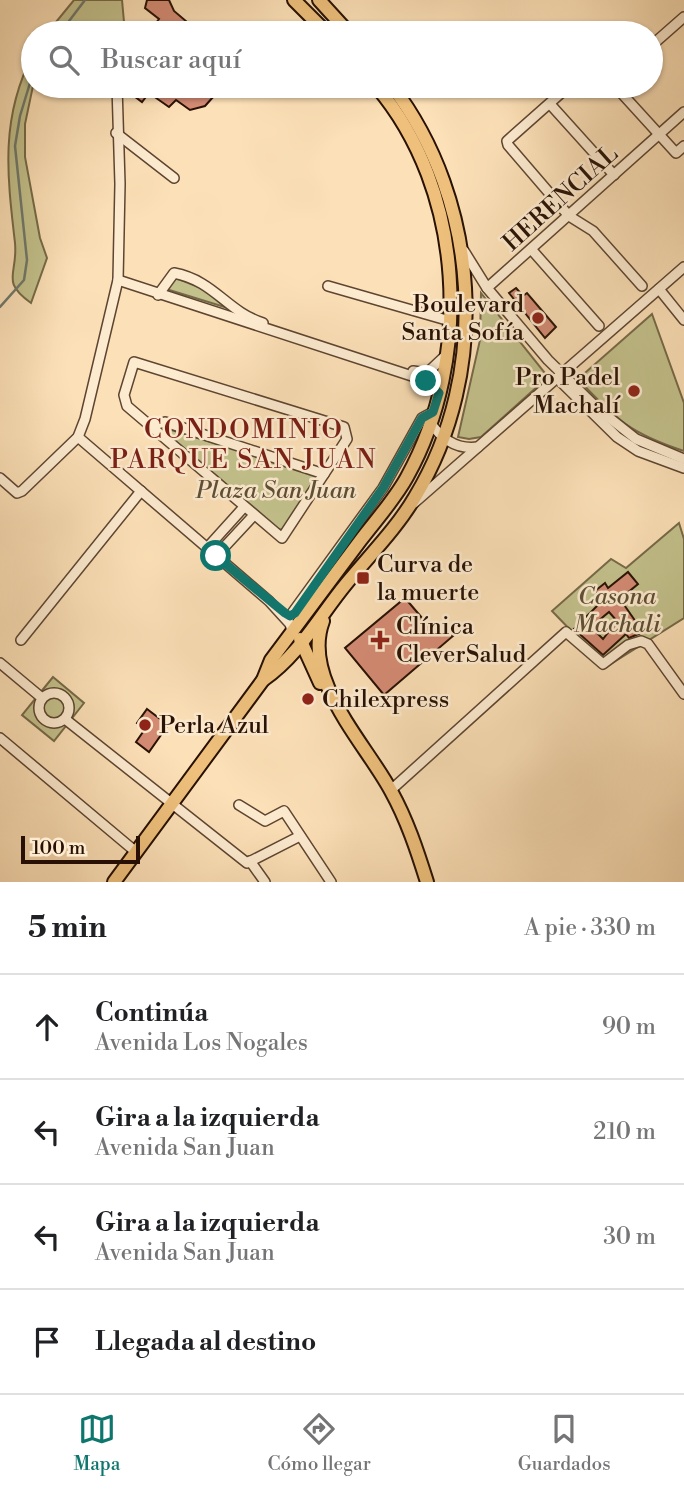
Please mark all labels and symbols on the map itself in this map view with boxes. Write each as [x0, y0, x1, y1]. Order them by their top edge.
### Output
street label: HERENCIAL [497, 139, 624, 258]
place label: Boulevard Santa Sofía [402, 290, 525, 348]
marker: Boulevard Santa Sofía [530, 310, 546, 326]
place label: Pro Padel Machalí [515, 363, 621, 421]
route end [410, 365, 441, 396]
marker: Pro Padel Machalí [626, 383, 642, 399]
district label: CONDOMINIO PARQUE SAN JUAN [110, 414, 378, 476]
park label: Plaza San Juan [195, 476, 357, 506]
route start [200, 540, 231, 571]
place label: Curva de la muerte [377, 550, 479, 608]
marker: Curva de la muerte [355, 570, 371, 586]
park label: Casona Machali [573, 582, 661, 640]
place label: Clínica CleverSalud [396, 612, 526, 670]
marker: Clínica CleverSalud [370, 630, 390, 650]
place label: Chilexpress [322, 685, 449, 715]
marker: Chilexpress [300, 691, 316, 707]
place label: Perla Azul [159, 711, 269, 741]
marker: Perla Azul [137, 717, 153, 733]
scale bar [21, 833, 140, 865]

